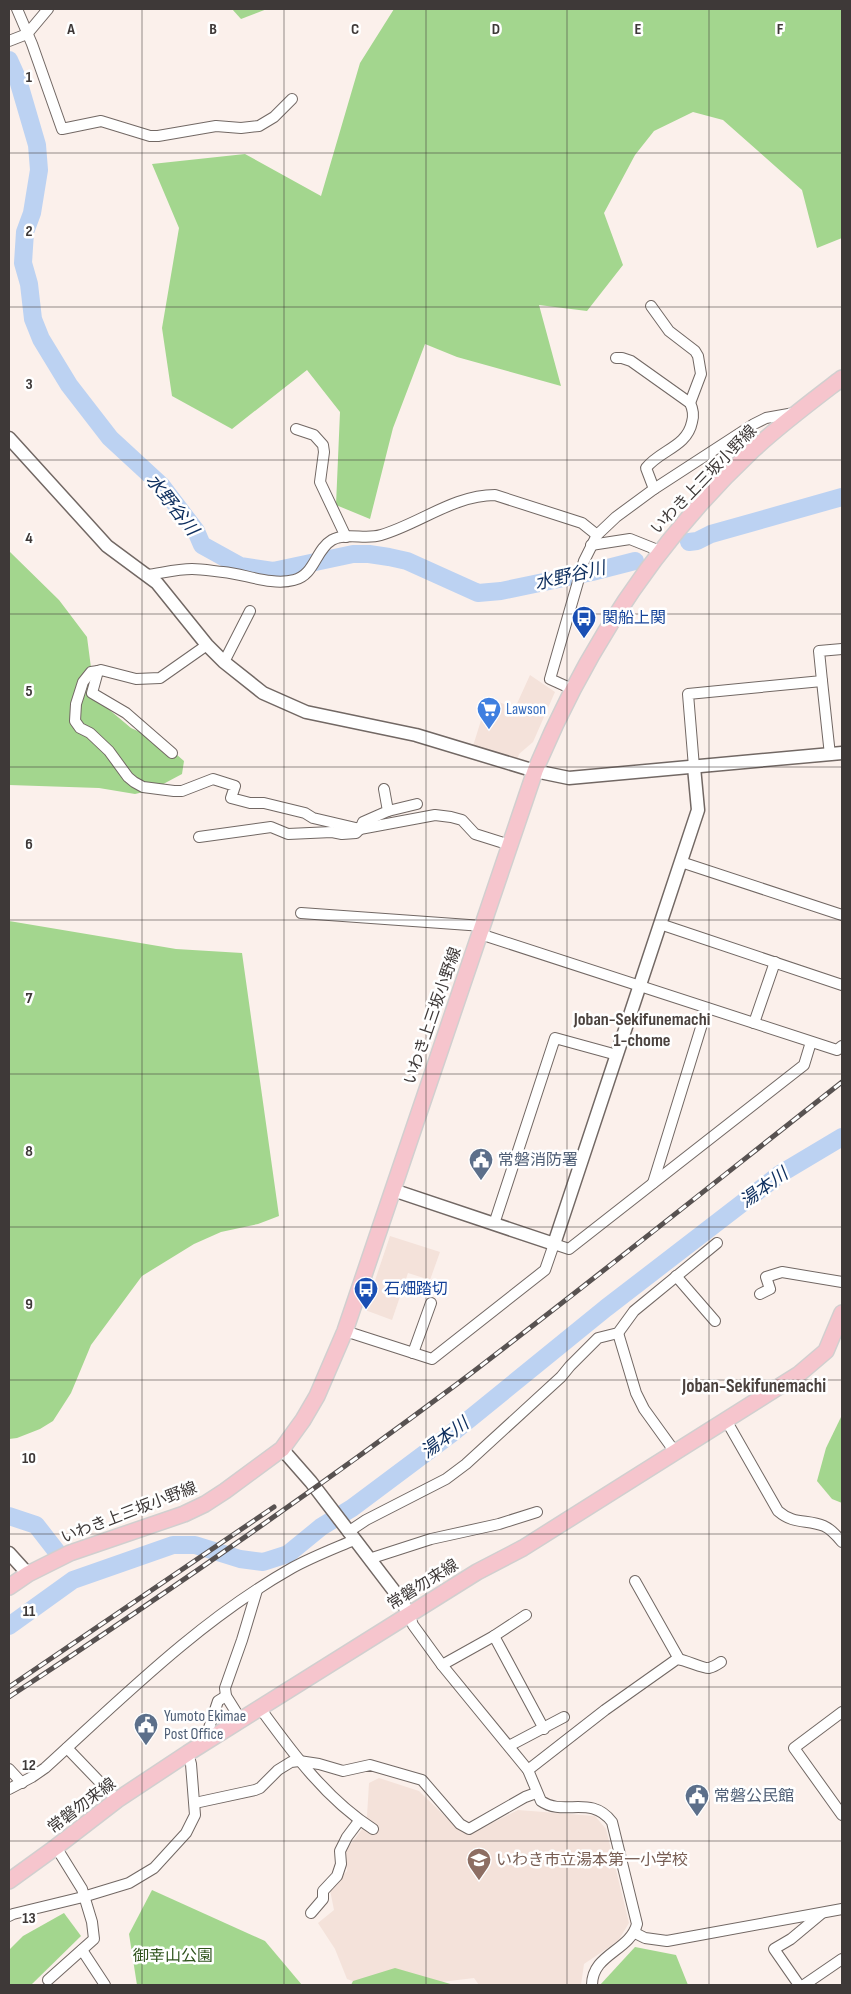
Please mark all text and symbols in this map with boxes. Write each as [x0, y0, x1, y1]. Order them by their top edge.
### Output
text: A [66, 20, 75, 39]
text: B [209, 20, 217, 39]
text: C [351, 20, 359, 39]
text: D [492, 20, 500, 39]
text: E [635, 20, 642, 39]
text: F [777, 20, 784, 39]
text: 1 [26, 68, 33, 87]
text: 2 [25, 222, 33, 241]
text: 3 [25, 375, 33, 394]
street label: いわき上三坂小野線 [647, 422, 761, 538]
water label: 水野谷川 [142, 470, 204, 541]
text: 4 [25, 529, 33, 548]
water label: 水野谷川 [533, 557, 609, 594]
bus stop icon: 関船上関 [571, 605, 597, 639]
place label: 関船上関 [602, 609, 666, 628]
text: 5 [25, 682, 33, 701]
supermarket icon: Lawson [476, 696, 502, 730]
place label: Lawson [506, 700, 546, 719]
text: 6 [25, 835, 33, 854]
street label: いわき上三坂小野線 [401, 945, 465, 1087]
text: 7 [26, 989, 33, 1008]
district label: Joban-Sekifunemachi 1-chome [573, 1009, 710, 1051]
text: 8 [25, 1142, 33, 1161]
public building icon: 常磐消防署 [468, 1147, 494, 1181]
place label: 常磐消防署 [498, 1151, 578, 1170]
water label: 湯本川 [736, 1162, 794, 1212]
bus stop icon: 石畑踏切 [353, 1276, 379, 1310]
place label: 石畑踏切 [384, 1280, 448, 1299]
text: 9 [25, 1295, 33, 1314]
district label: Joban-Sekifunemachi [681, 1375, 826, 1398]
water label: 湯本川 [417, 1412, 474, 1463]
text: 10 [22, 1449, 36, 1468]
street label: いわき上三坂小野線 [58, 1478, 200, 1548]
street label: 常磐勿来線 [384, 1556, 462, 1614]
text: 11 [23, 1602, 36, 1621]
place label: Yumoto Ekimae Post Office [164, 1707, 246, 1744]
public building icon: Yumoto Ekimae Post Office [133, 1712, 159, 1746]
text: 12 [22, 1756, 36, 1775]
street label: 常磐勿来線 [44, 1774, 120, 1838]
public building icon: 常磐公民館 [684, 1783, 710, 1817]
place label: 常磐公民館 [714, 1787, 794, 1806]
school or university icon: いわき市立湯本第一小学校 [466, 1847, 492, 1881]
place label: いわき市立湯本第一小学校 [496, 1851, 688, 1870]
text: 13 [22, 1909, 36, 1928]
park label: 御幸山公園 [133, 1947, 213, 1966]

